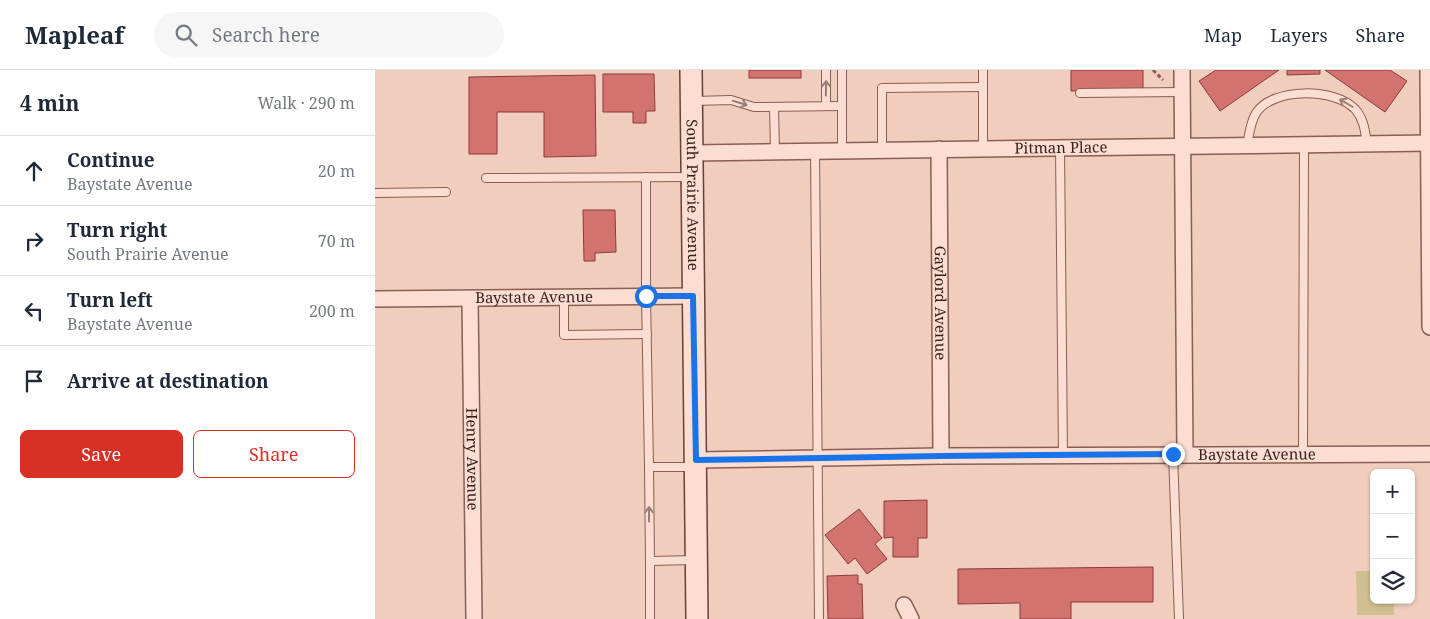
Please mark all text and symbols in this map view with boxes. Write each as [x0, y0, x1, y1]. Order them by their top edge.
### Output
search box [154, 12, 504, 57]
text: Mapleaf [25, 18, 124, 51]
icon: search [172, 21, 200, 49]
text: Search here [212, 22, 320, 48]
text: Map [1204, 23, 1242, 47]
text: Layers [1270, 23, 1328, 47]
text: Share [1356, 23, 1405, 47]
one-way arrow [821, 80, 831, 96]
text: 4 min [20, 89, 79, 117]
text: Walk · 290 m [258, 92, 355, 114]
one-way arrow [732, 98, 748, 108]
one-way arrow [1340, 98, 1354, 108]
street label: South Prairie Avenue [683, 119, 704, 271]
street label: Pitman Place [1014, 136, 1108, 158]
text: Continue [67, 147, 155, 173]
icon: ahead [20, 157, 48, 185]
text: 20 m [318, 160, 355, 182]
text: Baystate Avenue [67, 173, 193, 195]
text: Turn right [67, 217, 167, 243]
icon: right [20, 227, 48, 255]
text: 70 m [318, 230, 355, 252]
text: South Prairie Avenue [67, 243, 229, 265]
street label: Gaylord Avenue [931, 246, 951, 360]
route start [635, 285, 658, 308]
street label: Baystate Avenue [475, 286, 593, 307]
text: Turn left [67, 287, 153, 313]
icon: left [20, 297, 48, 325]
text: 200 m [309, 300, 355, 322]
text: Baystate Avenue [67, 313, 193, 335]
icon: arrive [20, 367, 48, 395]
text: Arrive at destination [67, 368, 269, 394]
street label: Henry Avenue [462, 407, 484, 510]
button: Save [20, 430, 183, 478]
button: Share [193, 430, 355, 478]
route end [1162, 443, 1185, 466]
street label: Baystate Avenue [1198, 443, 1316, 464]
map controls [1370, 469, 1415, 604]
button: + [1370, 469, 1415, 514]
one-way arrow [644, 506, 654, 522]
button: − [1370, 514, 1415, 559]
button: layers [1370, 559, 1415, 604]

